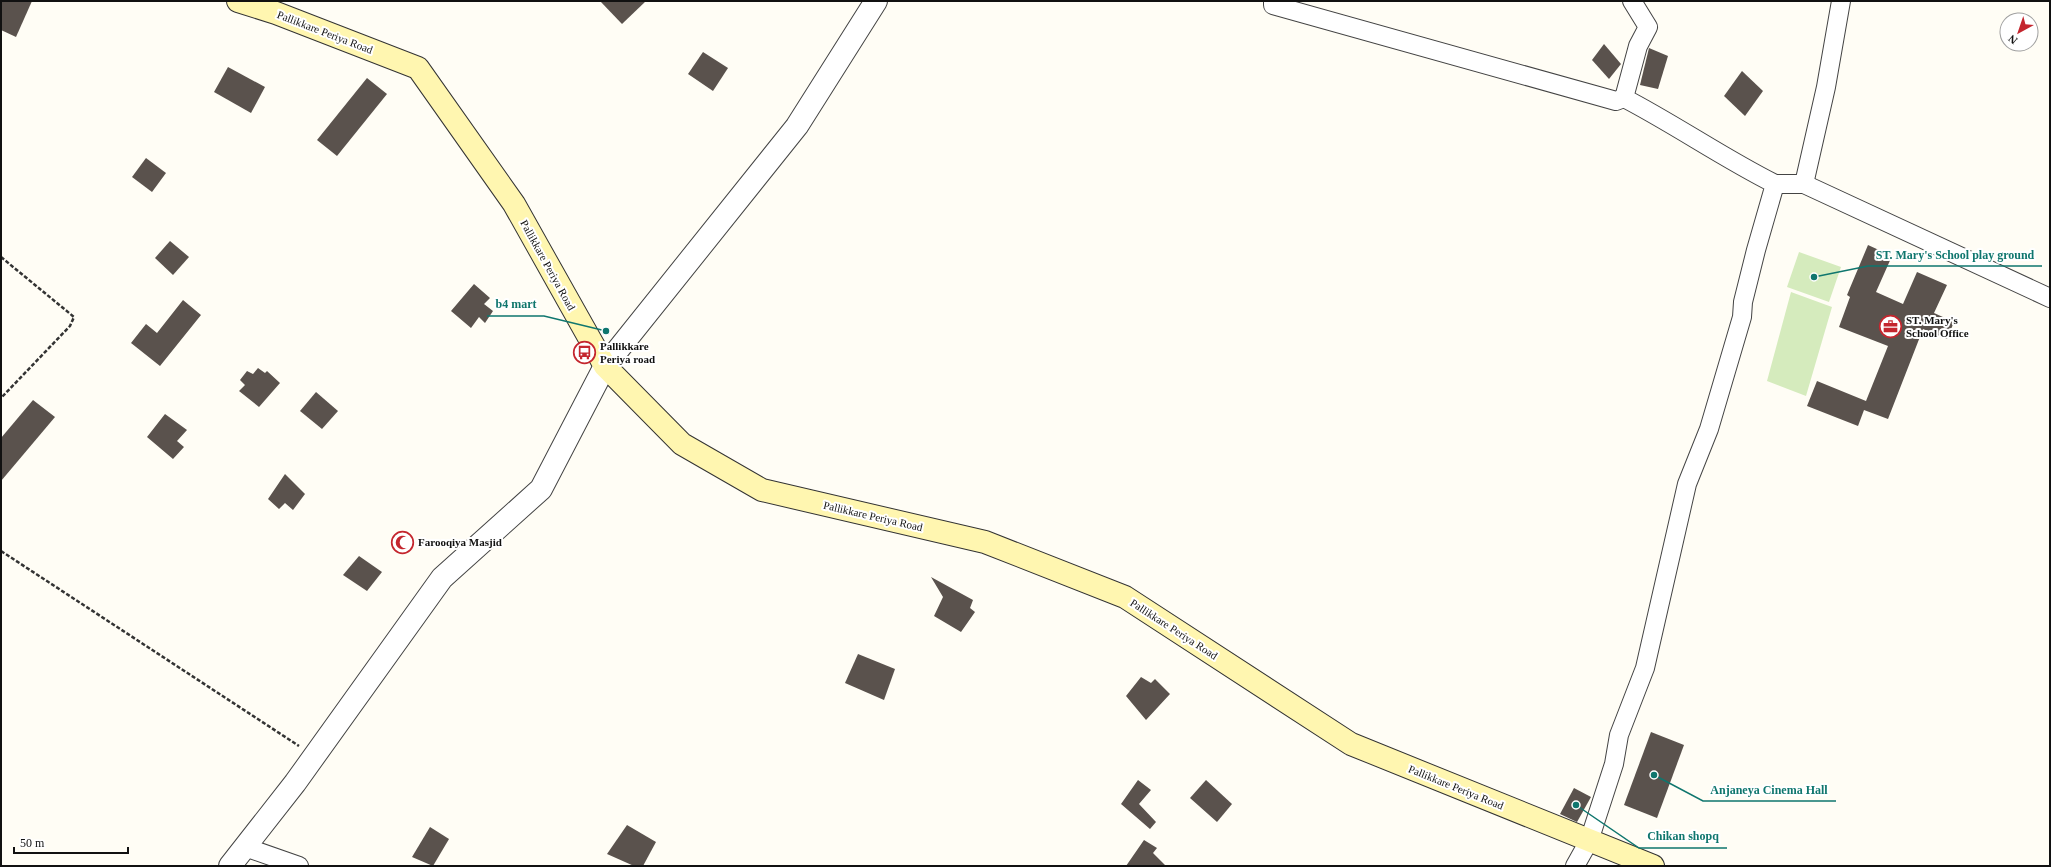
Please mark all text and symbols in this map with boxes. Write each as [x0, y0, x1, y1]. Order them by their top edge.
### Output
street label: Pallikkare Periya Road [276, 8, 375, 56]
north arrow [1999, 12, 2039, 52]
text: N [2006, 32, 2019, 47]
street label: Pallikkare Periya Road [518, 218, 578, 313]
callout: ST. Mary's School play ground [1868, 242, 2042, 266]
text: ST. Mary's School play ground [1876, 248, 2035, 262]
callout: b4 mart [487, 292, 544, 316]
text: b4 mart [496, 297, 537, 311]
office icon: ST. Mary's School Office [1877, 313, 1903, 339]
place label: ST. Mary's School Office [1906, 314, 1969, 339]
bus stop icon: Pallikkare Periya road [571, 339, 597, 365]
place label: Pallikkare Periya road [600, 340, 655, 365]
street label: Pallikkare Periya Road [822, 499, 924, 533]
mosque icon: Farooqiya Masjid [389, 529, 415, 555]
place label: Farooqiya Masjid [418, 536, 502, 548]
street label: Pallikkare Periya Road [1128, 596, 1220, 662]
street label: Pallikkare Periya Road [1407, 762, 1506, 812]
callout: Anjaneya Cinema Hall [1703, 777, 1836, 801]
text: Anjaneya Cinema Hall [1710, 783, 1828, 797]
callout: Chikan shopq [1639, 824, 1727, 848]
scale bar [14, 829, 128, 855]
text: Chikan shopq [1647, 829, 1719, 843]
text: 50 m [20, 836, 45, 850]

